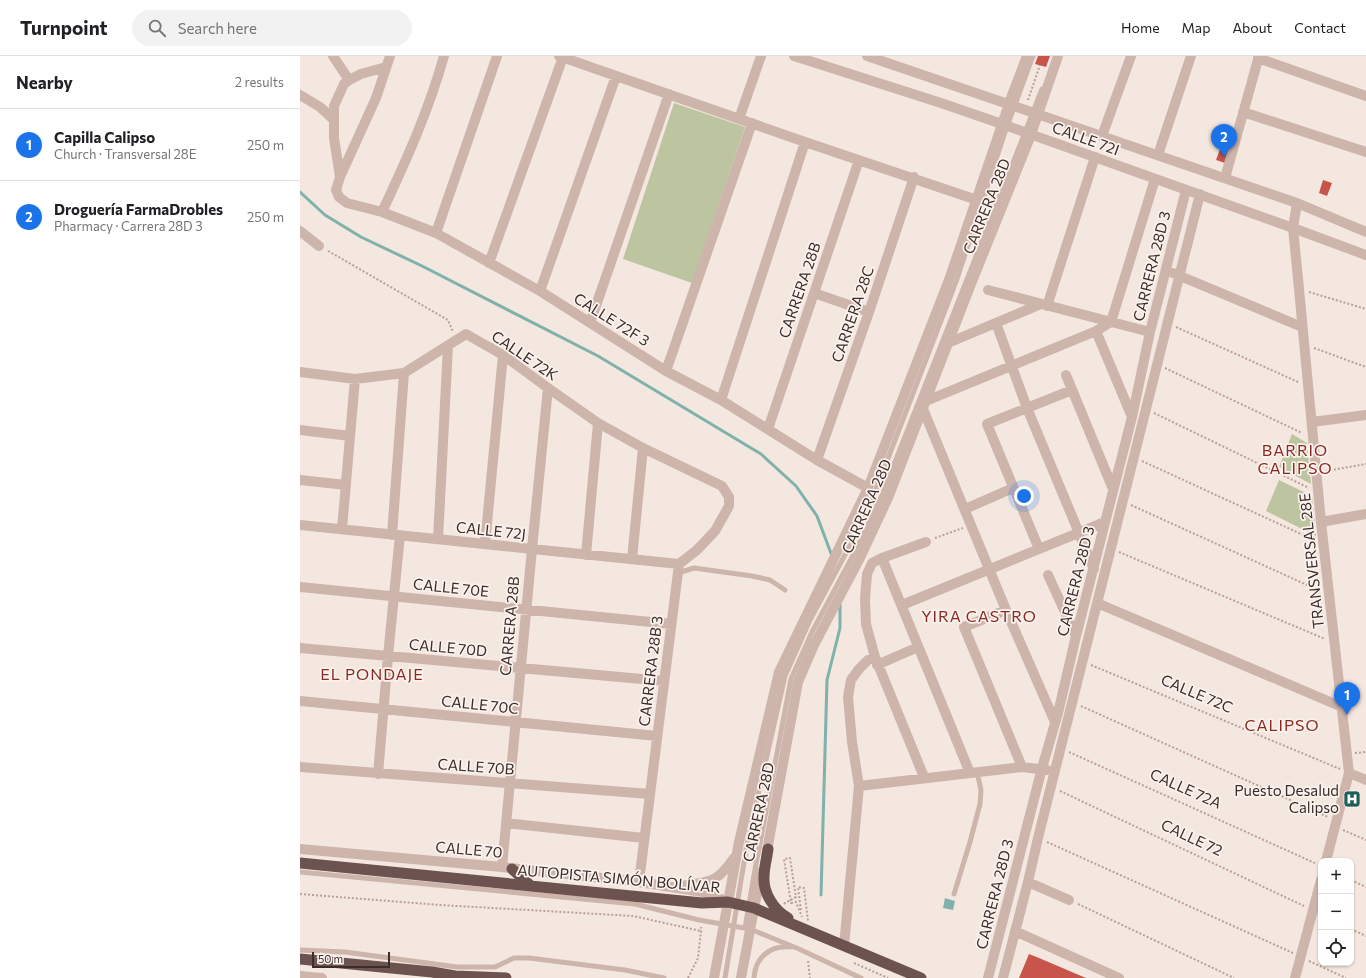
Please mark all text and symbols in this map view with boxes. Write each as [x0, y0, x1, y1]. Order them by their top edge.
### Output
search box [132, 10, 412, 46]
text: Turnpoint [20, 16, 108, 39]
icon: search [146, 17, 168, 39]
text: Search here [178, 19, 257, 37]
text: Home [1121, 19, 1160, 36]
text: Map [1182, 19, 1210, 36]
text: About [1232, 19, 1272, 36]
text: Contact [1294, 19, 1346, 36]
text: Nearby [16, 72, 73, 93]
text: 2 results [235, 74, 284, 90]
street label: CALLE 72I [1050, 118, 1122, 158]
pin: 2 [1211, 124, 1237, 157]
text: Capilla Calipso [54, 128, 155, 146]
text: 1 [26, 137, 32, 153]
text: 250 m [247, 137, 284, 153]
text: Church · Transversal 28E [54, 146, 196, 162]
street label: CARRERA 28D [959, 156, 1013, 256]
text: Droguería FarmaDrobles [54, 200, 223, 218]
text: 2 [25, 209, 33, 225]
text: 250 m [247, 209, 284, 225]
street label: CARRERA 28D 3 [1129, 209, 1173, 323]
text: Pharmacy · Carrera 28D 3 [54, 218, 203, 234]
street label: CARRERA 28B [774, 240, 824, 340]
street label: CARRERA 28C [827, 264, 877, 364]
street label: CALLE 72F 3 [571, 289, 653, 349]
street label: CALLE 72K [489, 326, 561, 384]
district label: BARRIO CALIPSO [1257, 440, 1333, 477]
street label: CARRERA 28D [837, 456, 895, 556]
your location [1014, 486, 1034, 506]
street label: TRANSVERSAL 28E [1295, 492, 1327, 630]
street label: CALLE 72J [455, 517, 527, 543]
street label: CARRERA 28D 3 [1053, 524, 1097, 638]
street label: CALLE 70E [412, 574, 490, 600]
street label: CARRERA 28B [496, 575, 522, 677]
district label: YIRA CASTRO [921, 606, 1037, 625]
street label: CARRERA 28B 3 [634, 615, 666, 727]
street label: CALLE 70D [408, 635, 488, 659]
district label: EL PONDAJE [320, 664, 424, 683]
street label: CALLE 72C [1158, 670, 1236, 716]
pin: 1 [1334, 682, 1360, 715]
street label: CALLE 70C [441, 691, 519, 717]
district label: CALIPSO [1244, 715, 1320, 734]
street label: CALLE 70B [437, 754, 515, 778]
street label: CARRERA 28D [739, 761, 777, 863]
street label: CALLE 72A [1148, 764, 1224, 812]
place label: Puesto Desalud Calipso [1234, 781, 1339, 816]
hospital icon: Puesto Desalud Calipso [1342, 789, 1362, 809]
street label: CALLE 72 [1158, 815, 1226, 859]
street label: CALLE 70 [435, 837, 503, 861]
street label: CARRERA 28D 3 [972, 837, 1016, 951]
map controls [1318, 858, 1354, 966]
button: + [1318, 858, 1354, 894]
street label: AUTOPISTA SIMÓN BOLÍVAR [517, 859, 721, 896]
button: − [1318, 894, 1354, 930]
button: locate [1318, 930, 1354, 966]
scale bar [312, 950, 390, 969]
text: 50 m [318, 952, 343, 965]

